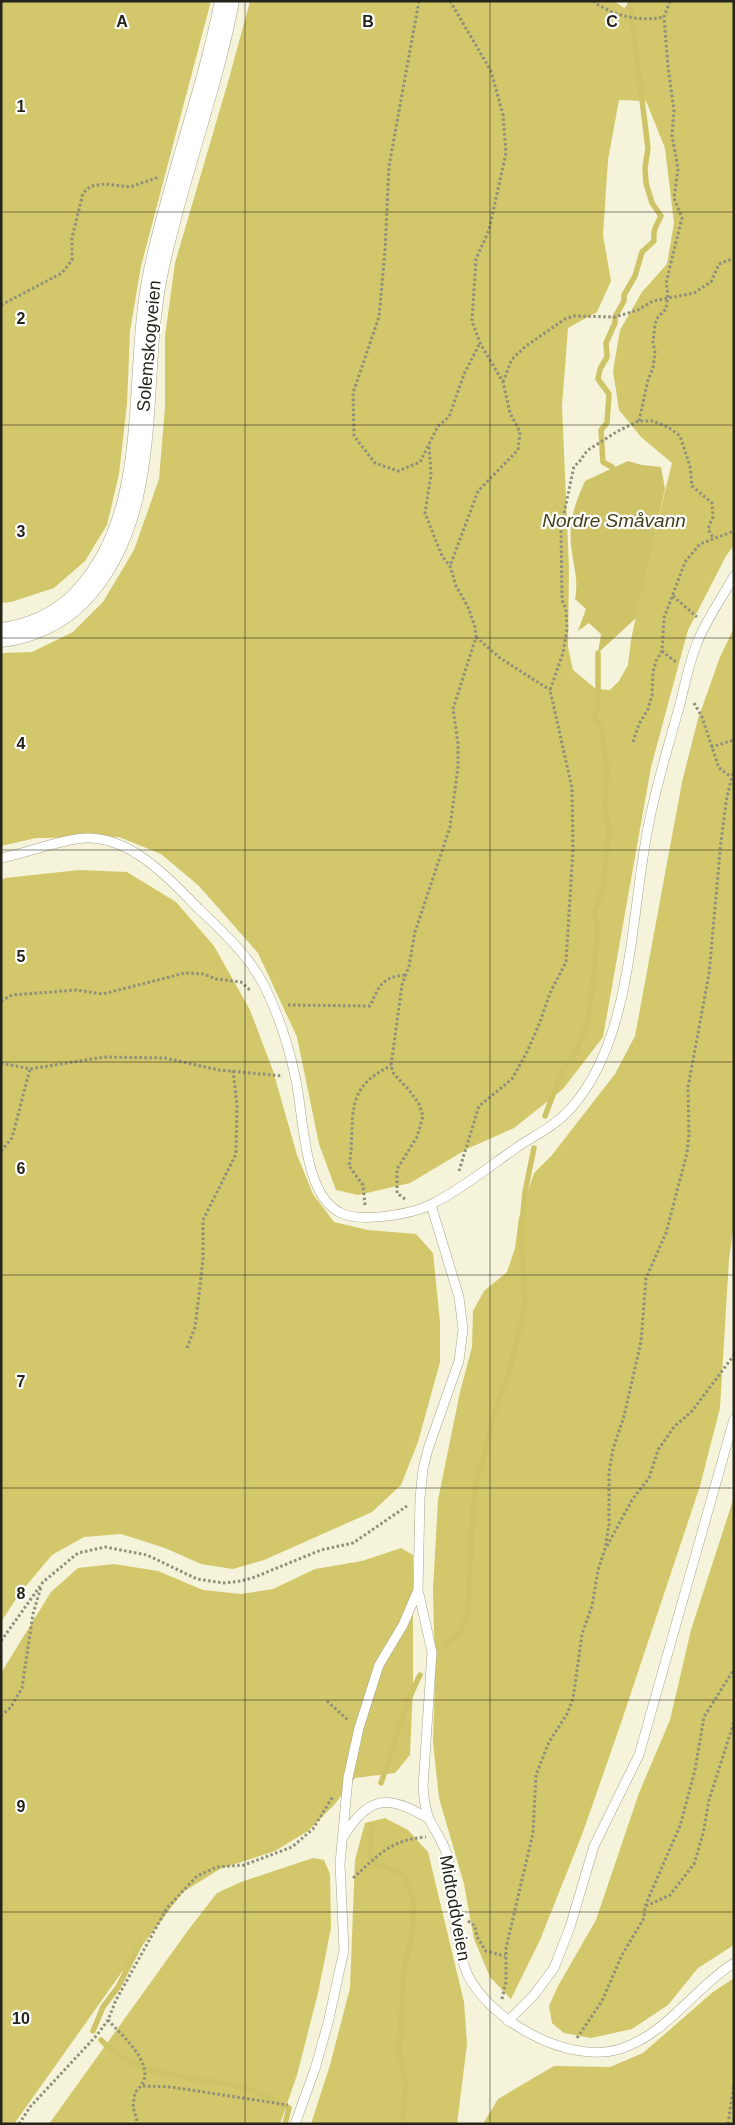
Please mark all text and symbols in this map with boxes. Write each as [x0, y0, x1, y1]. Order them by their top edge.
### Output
text: A [116, 13, 128, 30]
text: B [362, 13, 374, 30]
text: C [606, 13, 618, 30]
text: 1 [17, 98, 26, 115]
street label: Solemskogveien [133, 279, 165, 413]
text: 2 [17, 310, 26, 327]
water label: Nordre Småvann [542, 510, 686, 531]
text: 3 [17, 523, 26, 540]
text: 4 [17, 735, 26, 752]
text: 5 [17, 948, 26, 965]
text: 6 [17, 1160, 26, 1177]
text: 7 [17, 1373, 26, 1390]
text: 8 [17, 1585, 26, 1602]
text: 9 [17, 1798, 26, 1815]
street label: Midtoddveien [436, 1854, 474, 1962]
text: 10 [12, 2010, 30, 2027]

